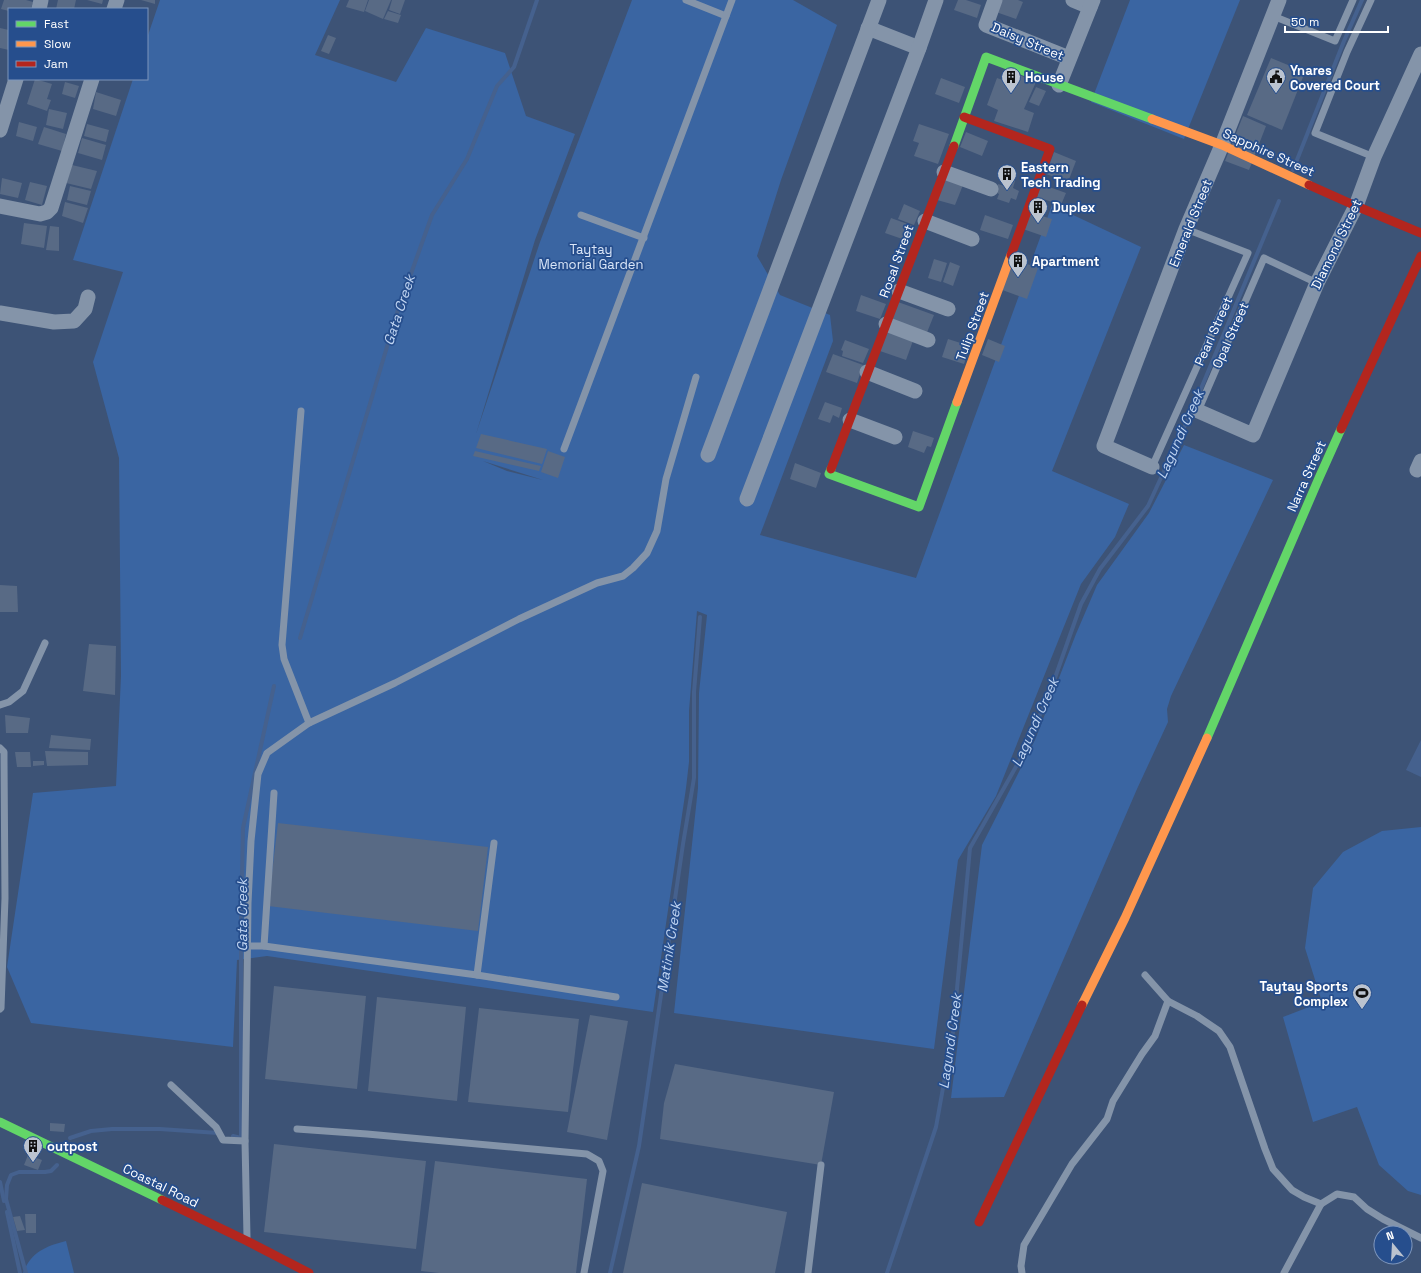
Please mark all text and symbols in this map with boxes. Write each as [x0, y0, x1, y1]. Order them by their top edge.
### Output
legend [8, 8, 148, 80]
scale bar [1285, 8, 1388, 34]
text: 50 m [1291, 14, 1319, 30]
text: Fast [44, 16, 69, 32]
street label: Daisy Street [989, 19, 1067, 64]
text: Slow [44, 36, 71, 52]
text: Jam [44, 56, 68, 72]
place label: Ynares Covered Court [1290, 62, 1380, 94]
building icon: House [1000, 66, 1022, 94]
public building icon: Ynares Covered Court [1265, 66, 1287, 94]
place label: House [1025, 69, 1064, 86]
street label: Sapphire Street [1220, 125, 1317, 180]
place label: Eastern Tech Trading [1021, 159, 1101, 191]
building icon: Eastern Tech Trading [996, 163, 1018, 191]
street label: Emerald Street [1165, 177, 1216, 269]
building icon: Duplex [1027, 196, 1049, 224]
street label: Diamond Street [1307, 196, 1366, 292]
place label: Duplex [1052, 199, 1096, 216]
street label: Rosal Street [875, 222, 918, 300]
park label: Taytay Memorial Garden [538, 241, 644, 273]
building icon: Apartment [1007, 250, 1029, 278]
place label: Apartment [1032, 253, 1100, 270]
water label: Gata Creek [379, 271, 419, 348]
street label: Tulip Street [952, 289, 993, 363]
street label: Pearl Street [1191, 294, 1236, 368]
street label: Opal Street [1208, 299, 1253, 371]
water label: Lagundi Creek [1152, 385, 1208, 481]
street label: Narra Street [1283, 438, 1330, 514]
water label: Lagundi Creek [1007, 673, 1063, 769]
water label: Gata Creek [233, 877, 251, 952]
water label: Matinik Creek [653, 899, 685, 993]
place label: Taytay Sports Complex [1260, 978, 1348, 1010]
sports icon: Taytay Sports Complex [1351, 982, 1373, 1010]
water label: Lagundi Creek [934, 991, 966, 1090]
building icon: outpost [22, 1135, 44, 1163]
place label: outpost [47, 1138, 98, 1155]
street label: Coastal Road [120, 1160, 202, 1211]
north arrow [1373, 1225, 1413, 1265]
text: N [1384, 1228, 1396, 1243]

